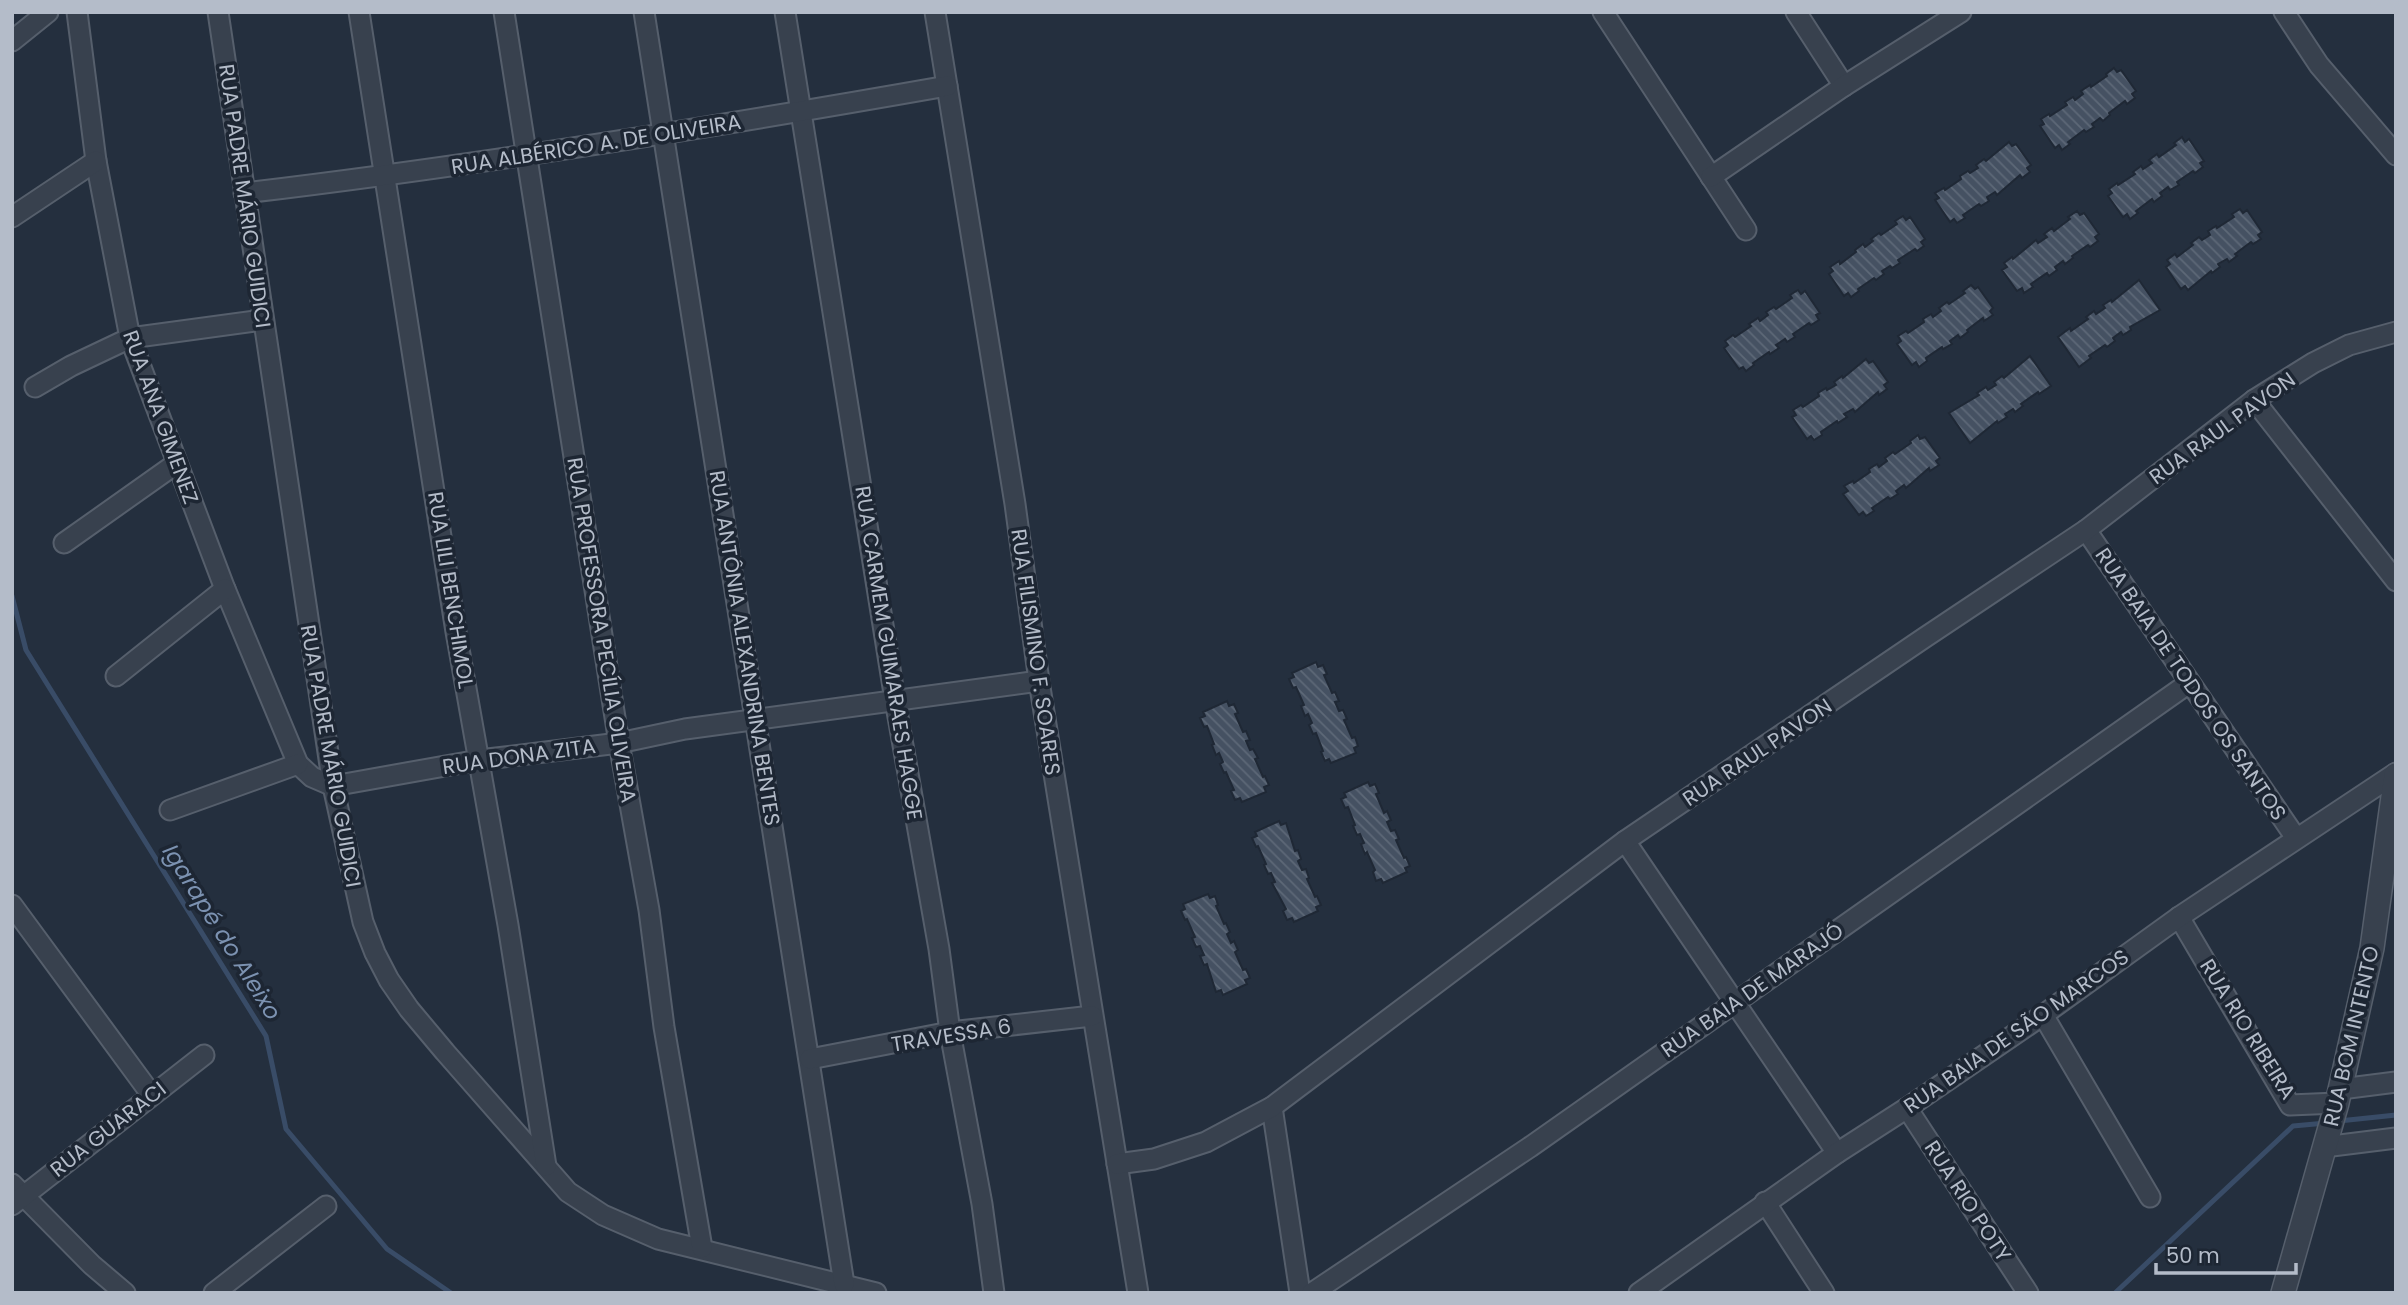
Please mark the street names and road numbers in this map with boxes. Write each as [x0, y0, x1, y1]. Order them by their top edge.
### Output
street label: RUA PADRE MÁRIO GUIDICI [212, 62, 278, 330]
street label: RUA ALBÉRICO A. DE OLIVEIRA [449, 107, 743, 181]
street label: RUA ANA GIMENEZ [116, 326, 206, 508]
street label: RUA RAUL PAVON [2143, 365, 2301, 491]
street label: RUA PROFESSORA PECÍLIA OLIVEIRA [560, 455, 644, 805]
street label: RUA ANTÔNIA ALEXANDRINA BENTES [703, 468, 787, 828]
street label: RUA CARMEM GUIMARAES HAGGE [848, 484, 930, 822]
street label: RUA LILI BENCHIMOL [421, 490, 481, 690]
street label: RUA FILISMINO F. SOARES [1004, 527, 1068, 777]
street label: RUA BAIA DE TODOS OS SANTOS [2089, 542, 2293, 826]
street label: RUA PADRE MÁRIO GUIDICI [294, 622, 368, 890]
street label: RUA RAUL PAVON [1677, 691, 1837, 813]
street label: RUA DONA ZITA [440, 731, 598, 781]
street label: RUA BAIA DE MARAJÓ [1655, 916, 1849, 1064]
street label: RUA BAIA DE SÃO MARCOS [1898, 942, 2134, 1120]
street label: RUA BOM INTENTO [2316, 943, 2386, 1129]
street label: RUA RIO RIBEIRA [2193, 953, 2303, 1105]
street label: TRAVESSA 6 [889, 1011, 1013, 1059]
street label: RUA GUARACI [44, 1075, 172, 1183]
street label: RUA RIO POTY [1918, 1135, 2018, 1267]

